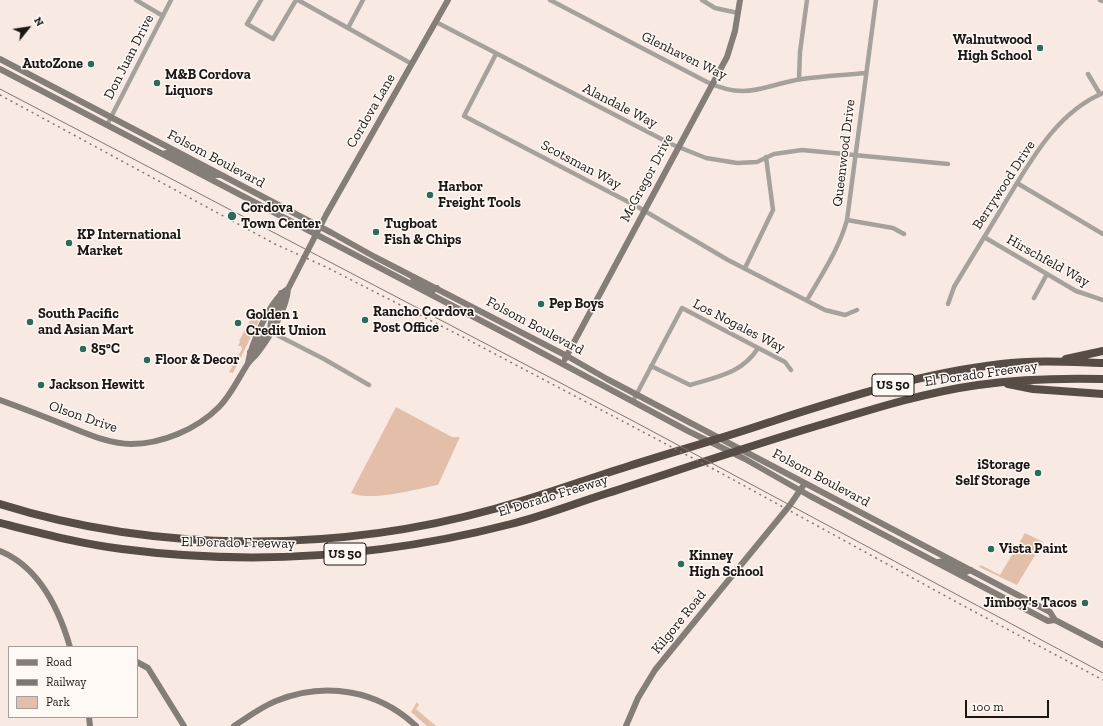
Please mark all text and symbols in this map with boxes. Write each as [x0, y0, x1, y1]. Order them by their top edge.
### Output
north arrow [8, 8, 48, 48]
street label: Don Juan Drive [100, 12, 158, 102]
text: N [31, 15, 47, 29]
street label: Glenhaven Way [638, 28, 730, 84]
place label: Walnutwood High School [953, 32, 1032, 64]
marker: Walnutwood High School [1035, 43, 1045, 53]
place label: AutoZone [22, 56, 83, 72]
marker: AutoZone [86, 59, 96, 69]
place label: M&B Cordova Liquors [165, 67, 251, 100]
street label: Cordova Lane [343, 71, 399, 151]
marker: M&B Cordova Liquors [152, 78, 162, 88]
street label: Alandale Way [580, 80, 660, 132]
street label: Queenwood Drive [829, 98, 859, 208]
street label: Folsom Boulevard [164, 126, 268, 192]
street label: McGregor Drive [617, 131, 677, 225]
street label: Scotsman Way [538, 137, 624, 193]
street label: Berrywood Drive [969, 137, 1039, 233]
place label: Harbor Freight Tools [438, 179, 521, 212]
marker: Harbor Freight Tools [425, 190, 435, 200]
place label: Cordova Town Center [241, 200, 321, 232]
marker: Cordova Town Center [226, 210, 238, 222]
place label: Tugboat Fish & Chips [384, 216, 462, 248]
place label: KP International Market [77, 227, 181, 260]
marker: Tugboat Fish & Chips [371, 227, 381, 237]
street label: Hirschfeld Way [1004, 231, 1092, 291]
marker: KP International Market [64, 238, 74, 248]
street label: Folsom Boulevard [483, 293, 587, 359]
street label: Los Nogales Way [690, 295, 788, 357]
place label: Pep Boys [549, 296, 604, 312]
marker: Pep Boys [536, 299, 546, 309]
place label: Rancho Cordova Post Office [373, 304, 474, 336]
place label: South Pacific and Asian Mart [38, 306, 134, 338]
place label: Golden 1 Credit Union [246, 307, 326, 340]
marker: Rancho Cordova Post Office [360, 315, 370, 325]
marker: South Pacific and Asian Mart [25, 317, 35, 327]
marker: Golden 1 Credit Union [233, 318, 243, 328]
place label: 85°C [91, 341, 120, 357]
marker: 85°C [78, 344, 88, 354]
place label: Floor & Decor [155, 352, 239, 368]
marker: Floor & Decor [142, 355, 152, 365]
street label: El Dorado Freeway [923, 358, 1039, 390]
road number: US 50 [872, 374, 914, 396]
place label: Jackson Hewitt [49, 377, 144, 393]
marker: Jackson Hewitt [36, 380, 46, 390]
street label: Olson Drive [47, 397, 119, 437]
street label: Folsom Boulevard [769, 445, 873, 511]
place label: iStorage Self Storage [955, 457, 1030, 490]
marker: iStorage Self Storage [1033, 468, 1043, 478]
street label: El Dorado Freeway [496, 471, 610, 521]
street label: El Dorado Freeway [181, 534, 295, 552]
place label: Vista Paint [999, 541, 1068, 557]
road number: US 50 [324, 543, 366, 565]
marker: Vista Paint [986, 544, 996, 554]
place label: Kinney High School [689, 548, 764, 580]
marker: Kinney High School [676, 559, 686, 569]
street label: Kilgore Road [648, 587, 710, 657]
place label: Jimboy's Tacos [983, 595, 1077, 611]
marker: Jimboy's Tacos [1080, 598, 1090, 608]
legend [8, 646, 138, 718]
text: Road [46, 655, 72, 669]
text: Railway [46, 675, 87, 689]
scale bar [967, 692, 1051, 718]
text: Park [46, 695, 70, 709]
text: 100 m [972, 700, 1004, 714]

